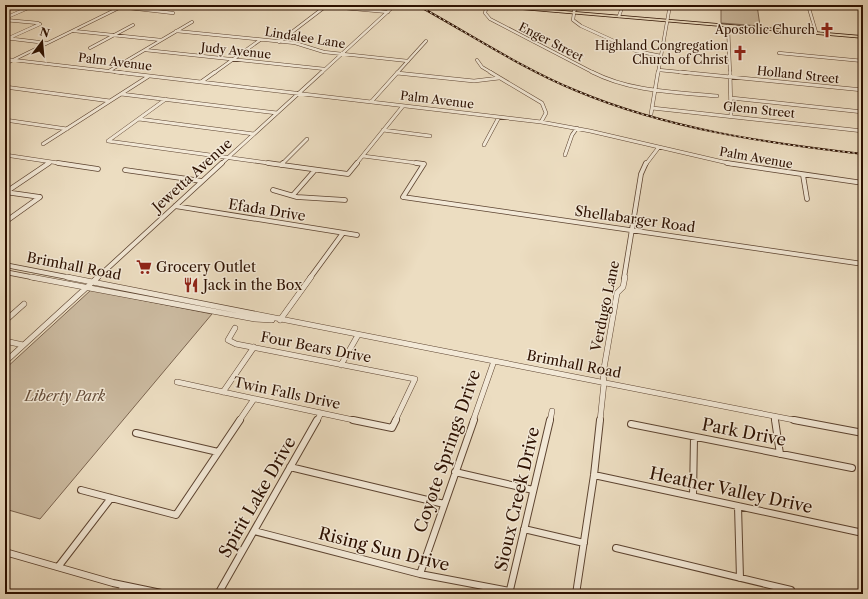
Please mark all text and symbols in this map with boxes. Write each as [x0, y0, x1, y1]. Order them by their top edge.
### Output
street label: Enger Street [516, 19, 587, 65]
church icon: Apostolic Church [818, 21, 836, 39]
north arrow [22, 22, 62, 62]
place label: Apostolic Church [714, 22, 815, 37]
text: N [38, 24, 52, 41]
street label: Lindalee Lane [264, 24, 347, 51]
place label: Highland Congregation Church of Christ [595, 38, 729, 67]
street label: Judy Avenue [198, 39, 272, 62]
church icon: Highland Congregation Church of Christ [731, 44, 749, 62]
street label: Palm Avenue [77, 50, 153, 74]
street label: Holland Street [756, 63, 841, 86]
street label: Palm Avenue [399, 88, 475, 112]
street label: Glenn Street [722, 98, 796, 121]
street label: Jewetta Avenue [147, 134, 236, 217]
street label: Palm Avenue [718, 144, 794, 171]
street label: Efada Drive [227, 195, 307, 225]
street label: Shellabarger Road [574, 202, 697, 236]
street label: Brimhall Road [25, 248, 123, 284]
supermarket icon: Grocery Outlet [135, 258, 153, 276]
place label: Grocery Outlet [156, 258, 256, 276]
street label: Verdugo Lane [586, 259, 623, 354]
restaurant icon: Jack in the Box [182, 276, 200, 294]
place label: Jack in the Box [201, 276, 303, 294]
street label: Four Bears Drive [259, 327, 373, 367]
street label: Brimhall Road [525, 346, 623, 382]
street label: Coyote Springs Drive [410, 367, 484, 535]
street label: Twin Falls Drive [232, 373, 342, 413]
park label: Liberty Park [24, 387, 106, 405]
street label: Park Drive [700, 414, 788, 450]
street label: Sioux Creek Drive [491, 425, 543, 573]
street label: Spirit Lake Drive [214, 433, 300, 561]
street label: Heather Valley Drive [648, 463, 814, 517]
street label: Rising Sun Drive [316, 523, 452, 575]

